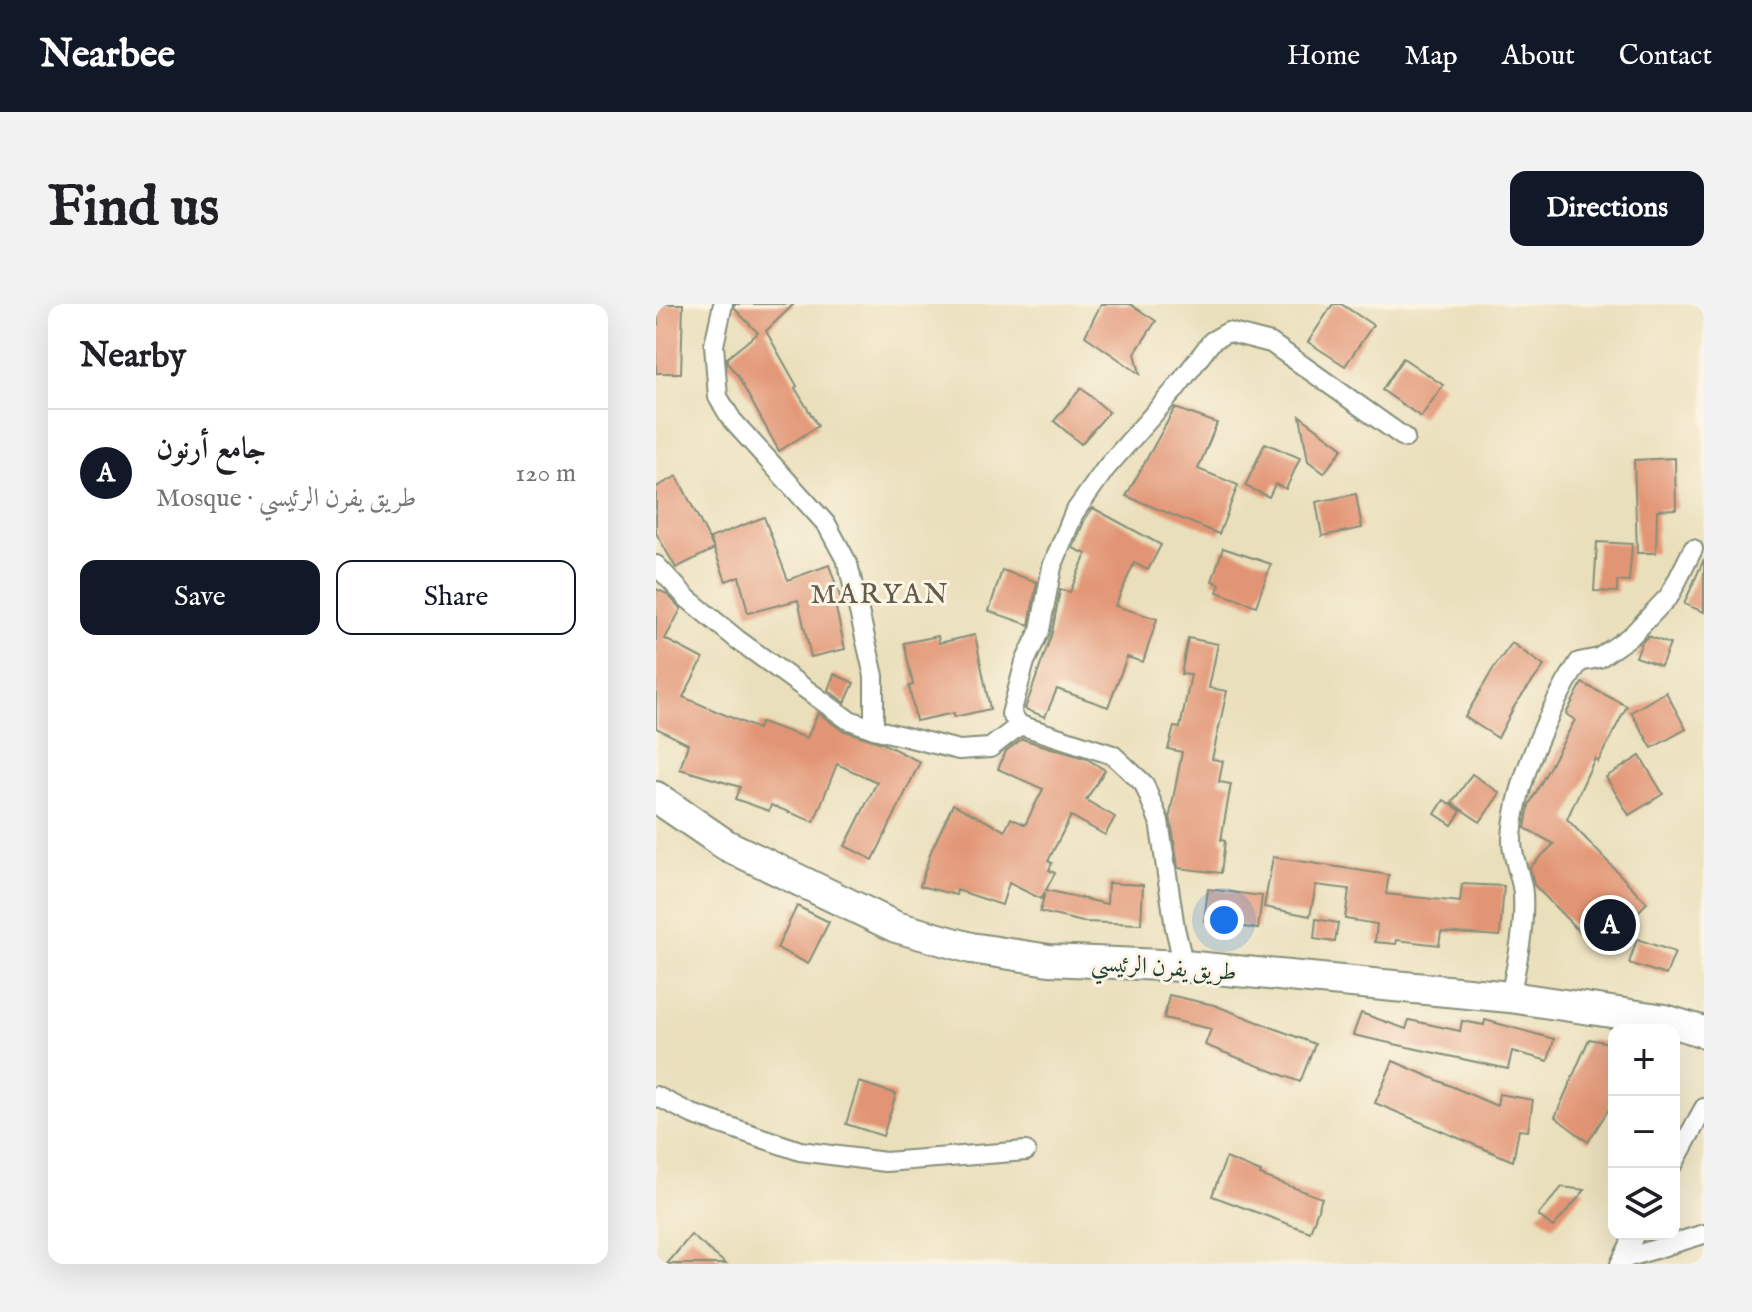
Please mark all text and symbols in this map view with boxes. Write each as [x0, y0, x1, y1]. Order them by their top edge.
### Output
text: Nearbee [40, 32, 175, 80]
text: Home [1287, 39, 1360, 74]
text: Map [1404, 39, 1458, 74]
text: About [1502, 39, 1575, 74]
text: Contact [1619, 39, 1712, 74]
button: Directions [1510, 171, 1704, 246]
text: Find us [48, 173, 219, 244]
text: Nearby [80, 335, 186, 378]
text: جامع أرنون [156, 431, 266, 469]
text: A [97, 457, 115, 490]
text: 120 m [516, 457, 576, 490]
text: Mosque · طريق يفرن الرئيسي [156, 482, 417, 515]
button: Save [80, 560, 320, 635]
button: Share [336, 560, 576, 635]
district label: MARYAN [810, 578, 950, 613]
pin: A [1584, 895, 1636, 955]
your location [1204, 900, 1244, 940]
street label: طريق يفرن الرئيسي [1090, 948, 1238, 994]
map controls [1608, 1024, 1680, 1240]
button: + [1608, 1024, 1680, 1096]
button: − [1608, 1096, 1680, 1168]
button: layers [1608, 1168, 1680, 1240]

